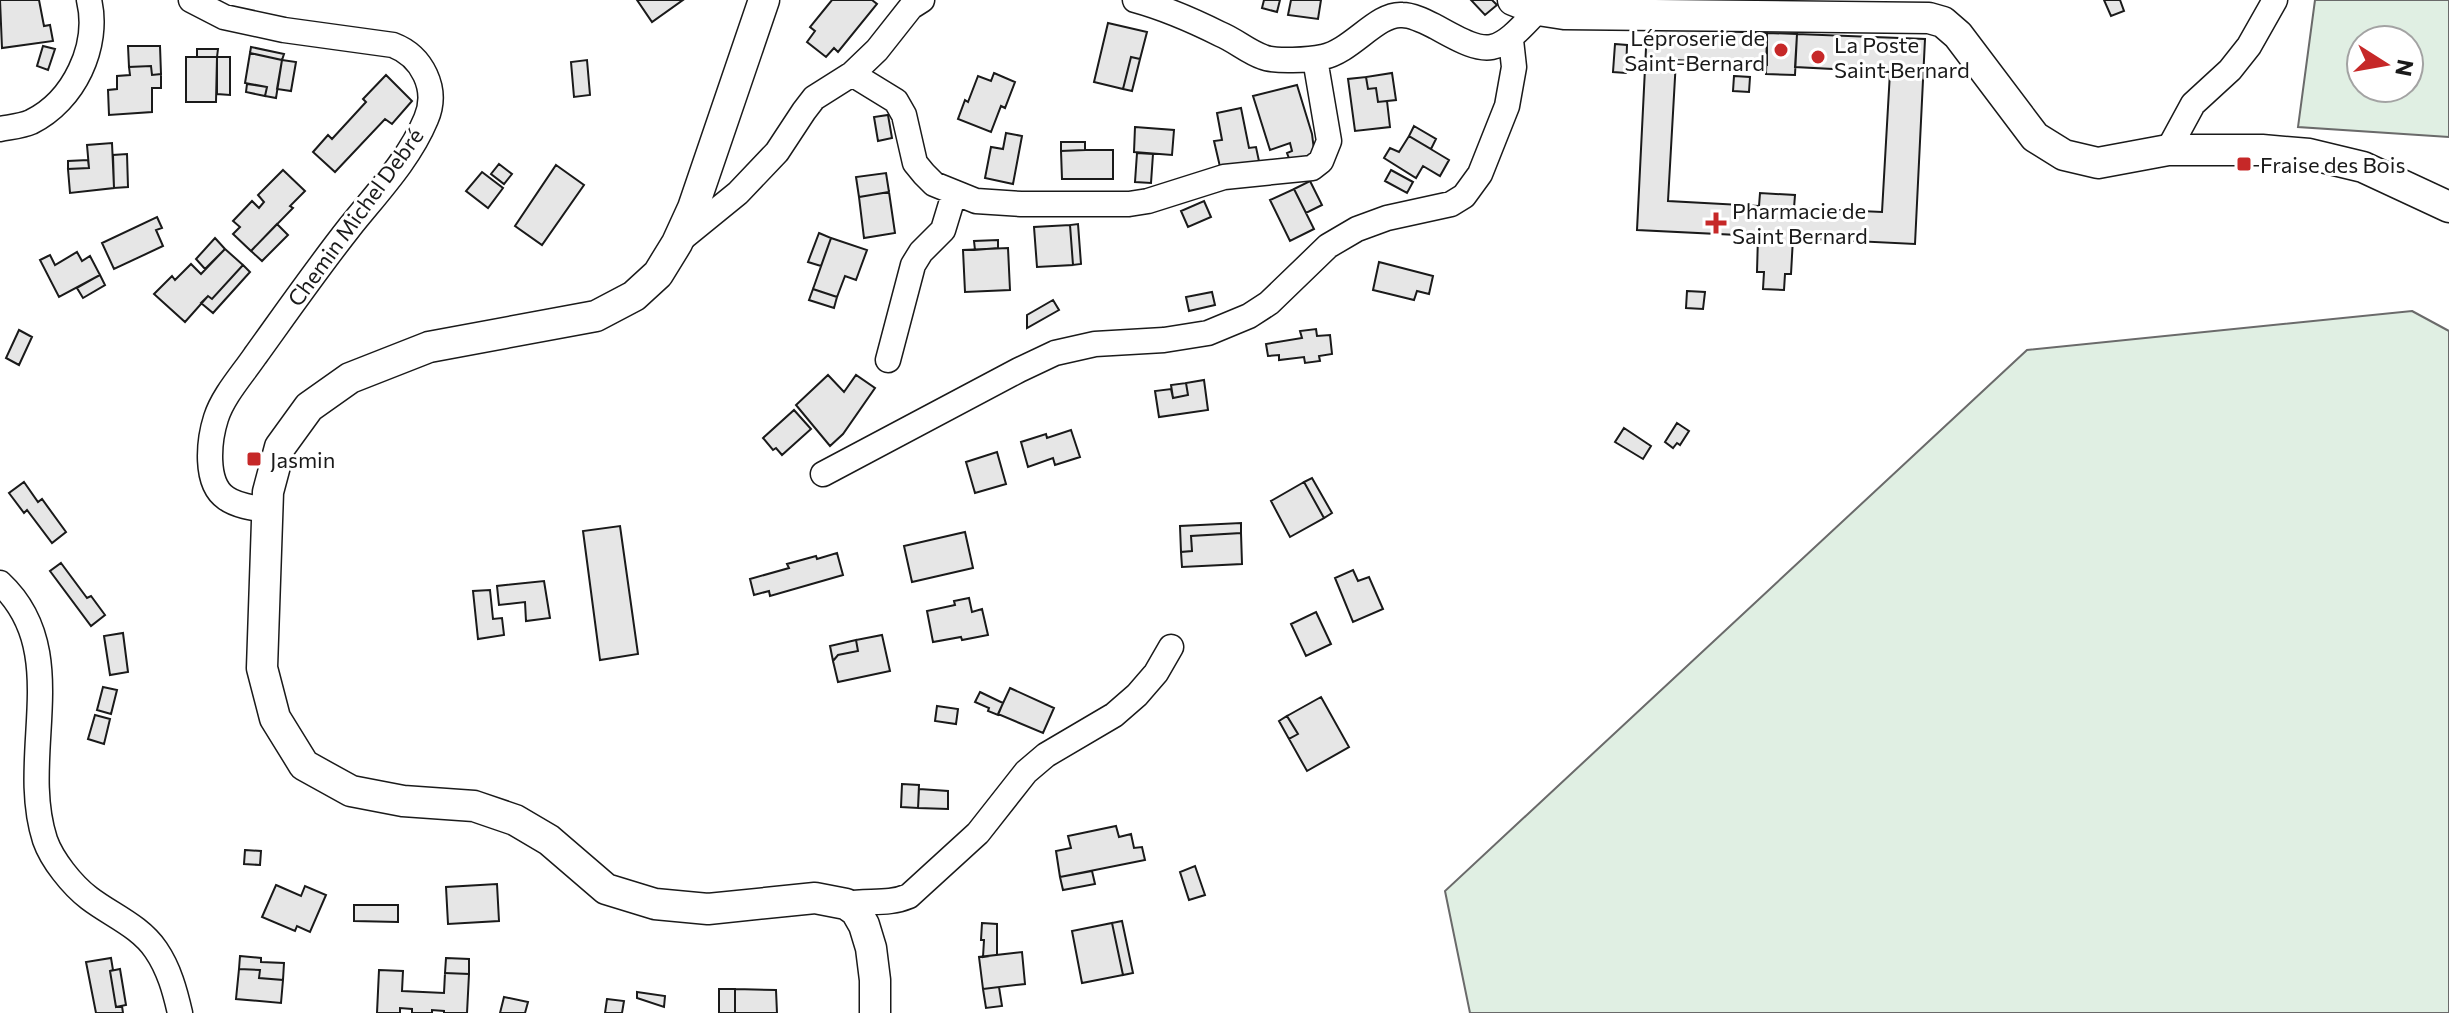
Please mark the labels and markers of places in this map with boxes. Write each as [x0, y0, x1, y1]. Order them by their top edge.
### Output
place label: Léproserie de Saint-Bernard [1624, 24, 1765, 76]
place label: La Poste Saint Bernard [1834, 31, 1970, 83]
marker: Léproserie de Saint-Bernard [1772, 41, 1790, 59]
marker: La Poste Saint Bernard [1809, 48, 1827, 66]
place label: Fraise des Bois [2260, 151, 2405, 178]
marker: Fraise des Bois [2235, 155, 2253, 173]
place label: Pharmacie de Saint Bernard [1732, 197, 1868, 249]
marker: Pharmacie de Saint Bernard [1707, 214, 1725, 232]
place label: Jasmin [270, 446, 335, 473]
marker: Jasmin [245, 450, 263, 468]

